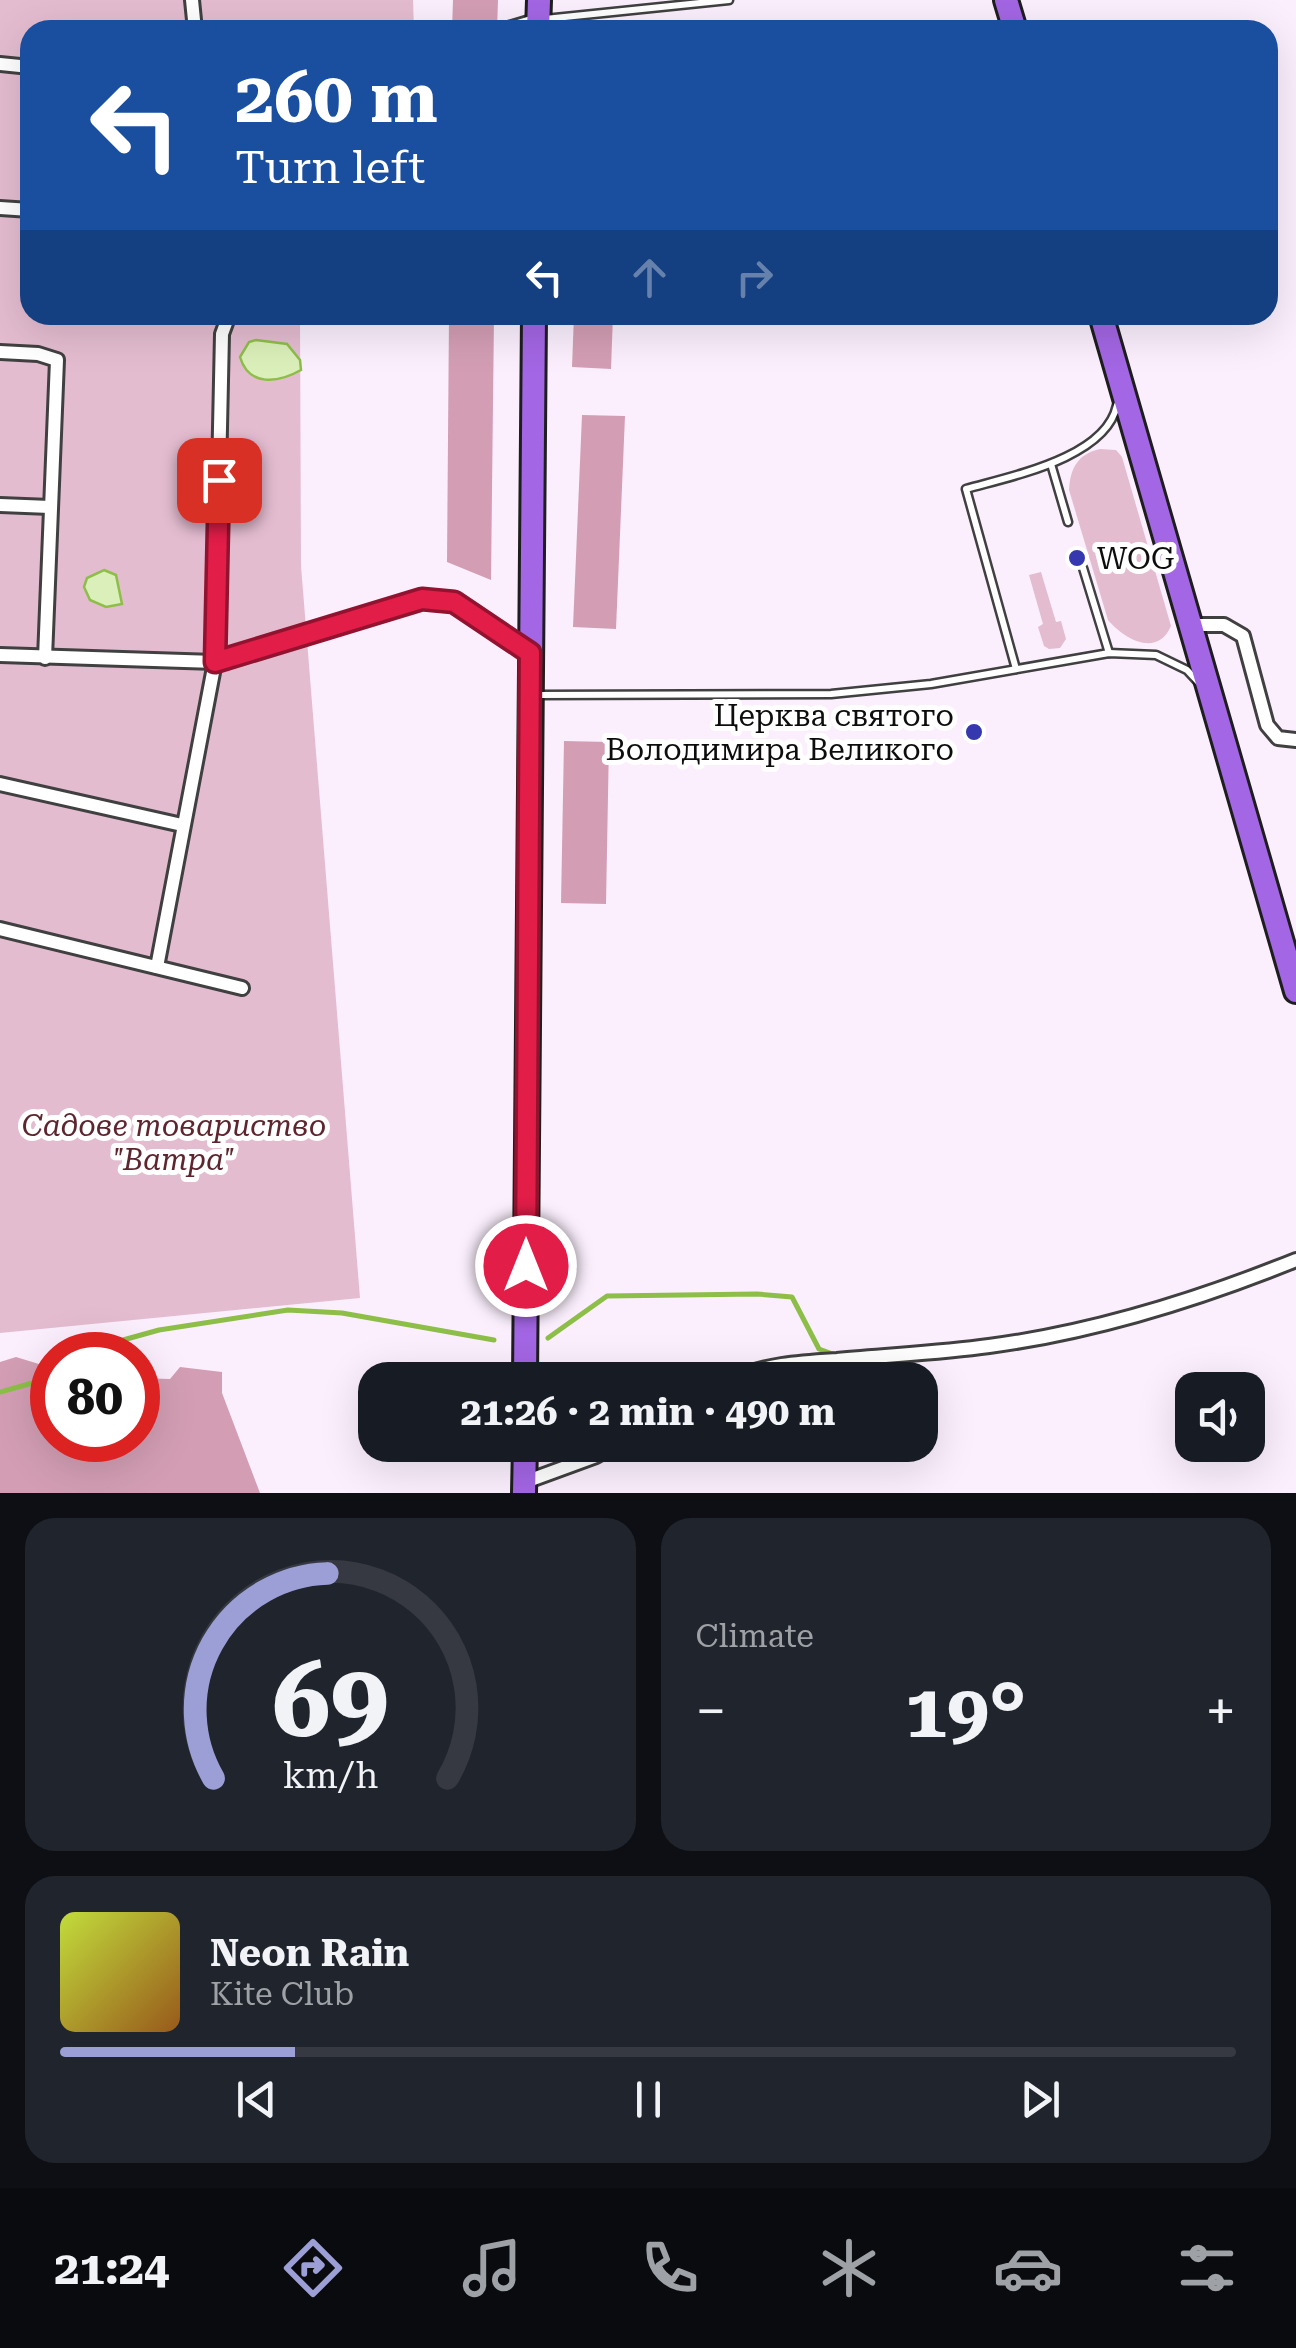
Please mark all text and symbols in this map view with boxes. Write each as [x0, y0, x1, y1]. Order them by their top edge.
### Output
text: 260 m [235, 57, 438, 139]
icon: left [70, 60, 200, 190]
text: Turn left [235, 141, 425, 194]
icon: left [517, 250, 572, 305]
icon: ahead [622, 250, 677, 305]
icon: right [727, 250, 782, 305]
pin [177, 438, 262, 523]
icon: arrive [192, 453, 247, 508]
place label: WOG [1097, 541, 1174, 576]
marker: WOG [1066, 547, 1088, 569]
place label: Церква святого Володимира Великого [606, 698, 954, 767]
marker: Церква святого Володимира Великого [963, 721, 985, 743]
park label: Садове товариство "Ватра" [22, 1108, 326, 1177]
position arrow [474, 1214, 578, 1318]
speed limit sign: 80 [30, 1332, 160, 1462]
map controls [1175, 1372, 1265, 1462]
button: sound [1175, 1372, 1265, 1462]
text: 21:26 · 2 min · 490 m [461, 1390, 835, 1434]
text: Climate [696, 1617, 814, 1655]
text: 69 [272, 1640, 388, 1761]
text: 19° [905, 1667, 1026, 1755]
text: − [696, 1679, 726, 1743]
text: + [1205, 1679, 1236, 1743]
text: km/h [282, 1755, 378, 1797]
text: Neon Rain [210, 1931, 409, 1975]
text: Kite Club [210, 1975, 354, 2013]
icon: previous [229, 2072, 284, 2127]
icon: pause [621, 2072, 676, 2127]
icon: next [1013, 2072, 1068, 2127]
icon: directions [278, 2233, 348, 2303]
icon: music [457, 2233, 527, 2303]
icon: phone [635, 2233, 705, 2303]
icon: climate [814, 2233, 884, 2303]
icon: car [993, 2233, 1063, 2303]
icon: filters [1172, 2233, 1242, 2303]
text: 21:24 [54, 2242, 169, 2295]

